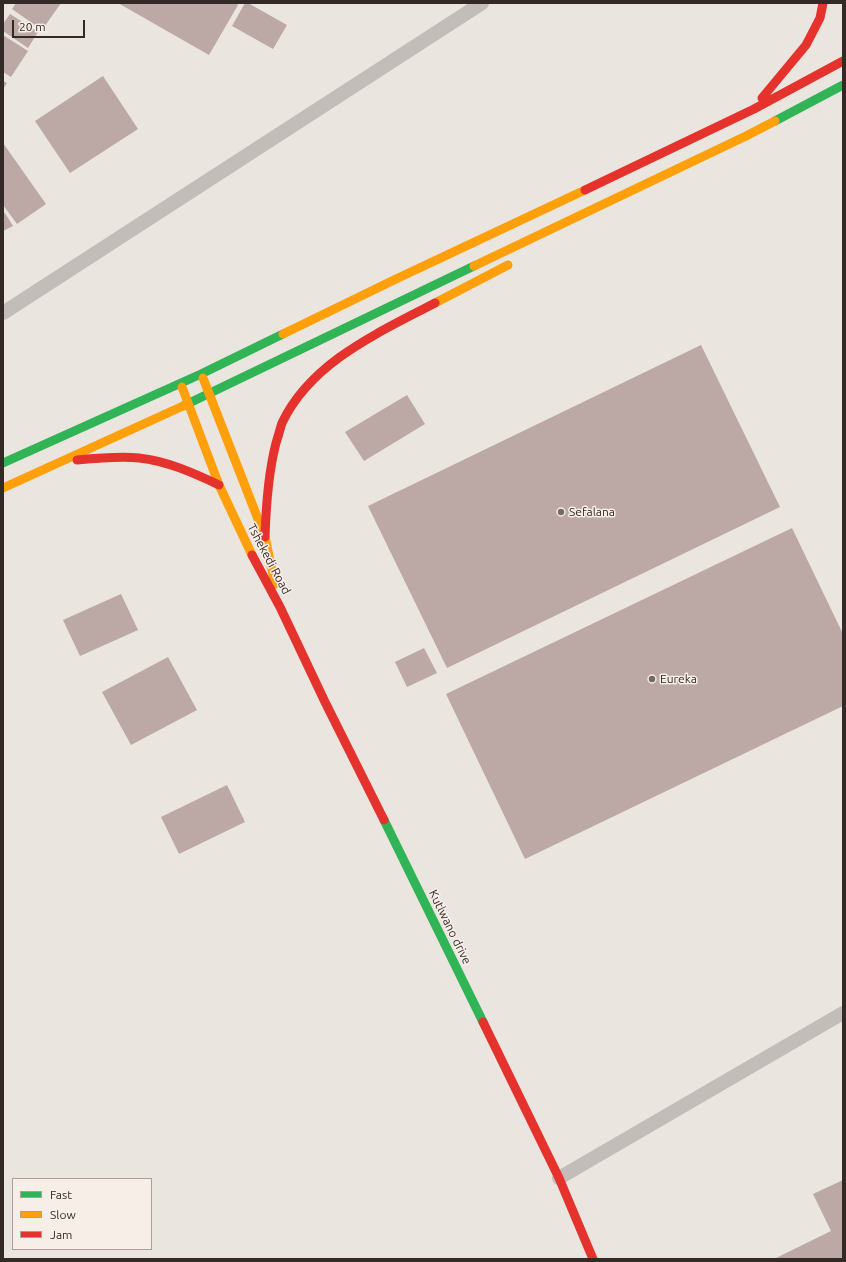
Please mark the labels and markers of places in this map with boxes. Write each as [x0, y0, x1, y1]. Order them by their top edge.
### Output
place label: Sefalana [569, 505, 615, 519]
marker: Sefalana [556, 507, 566, 517]
place label: Eureka [660, 672, 697, 686]
marker: Eureka [647, 674, 657, 684]

